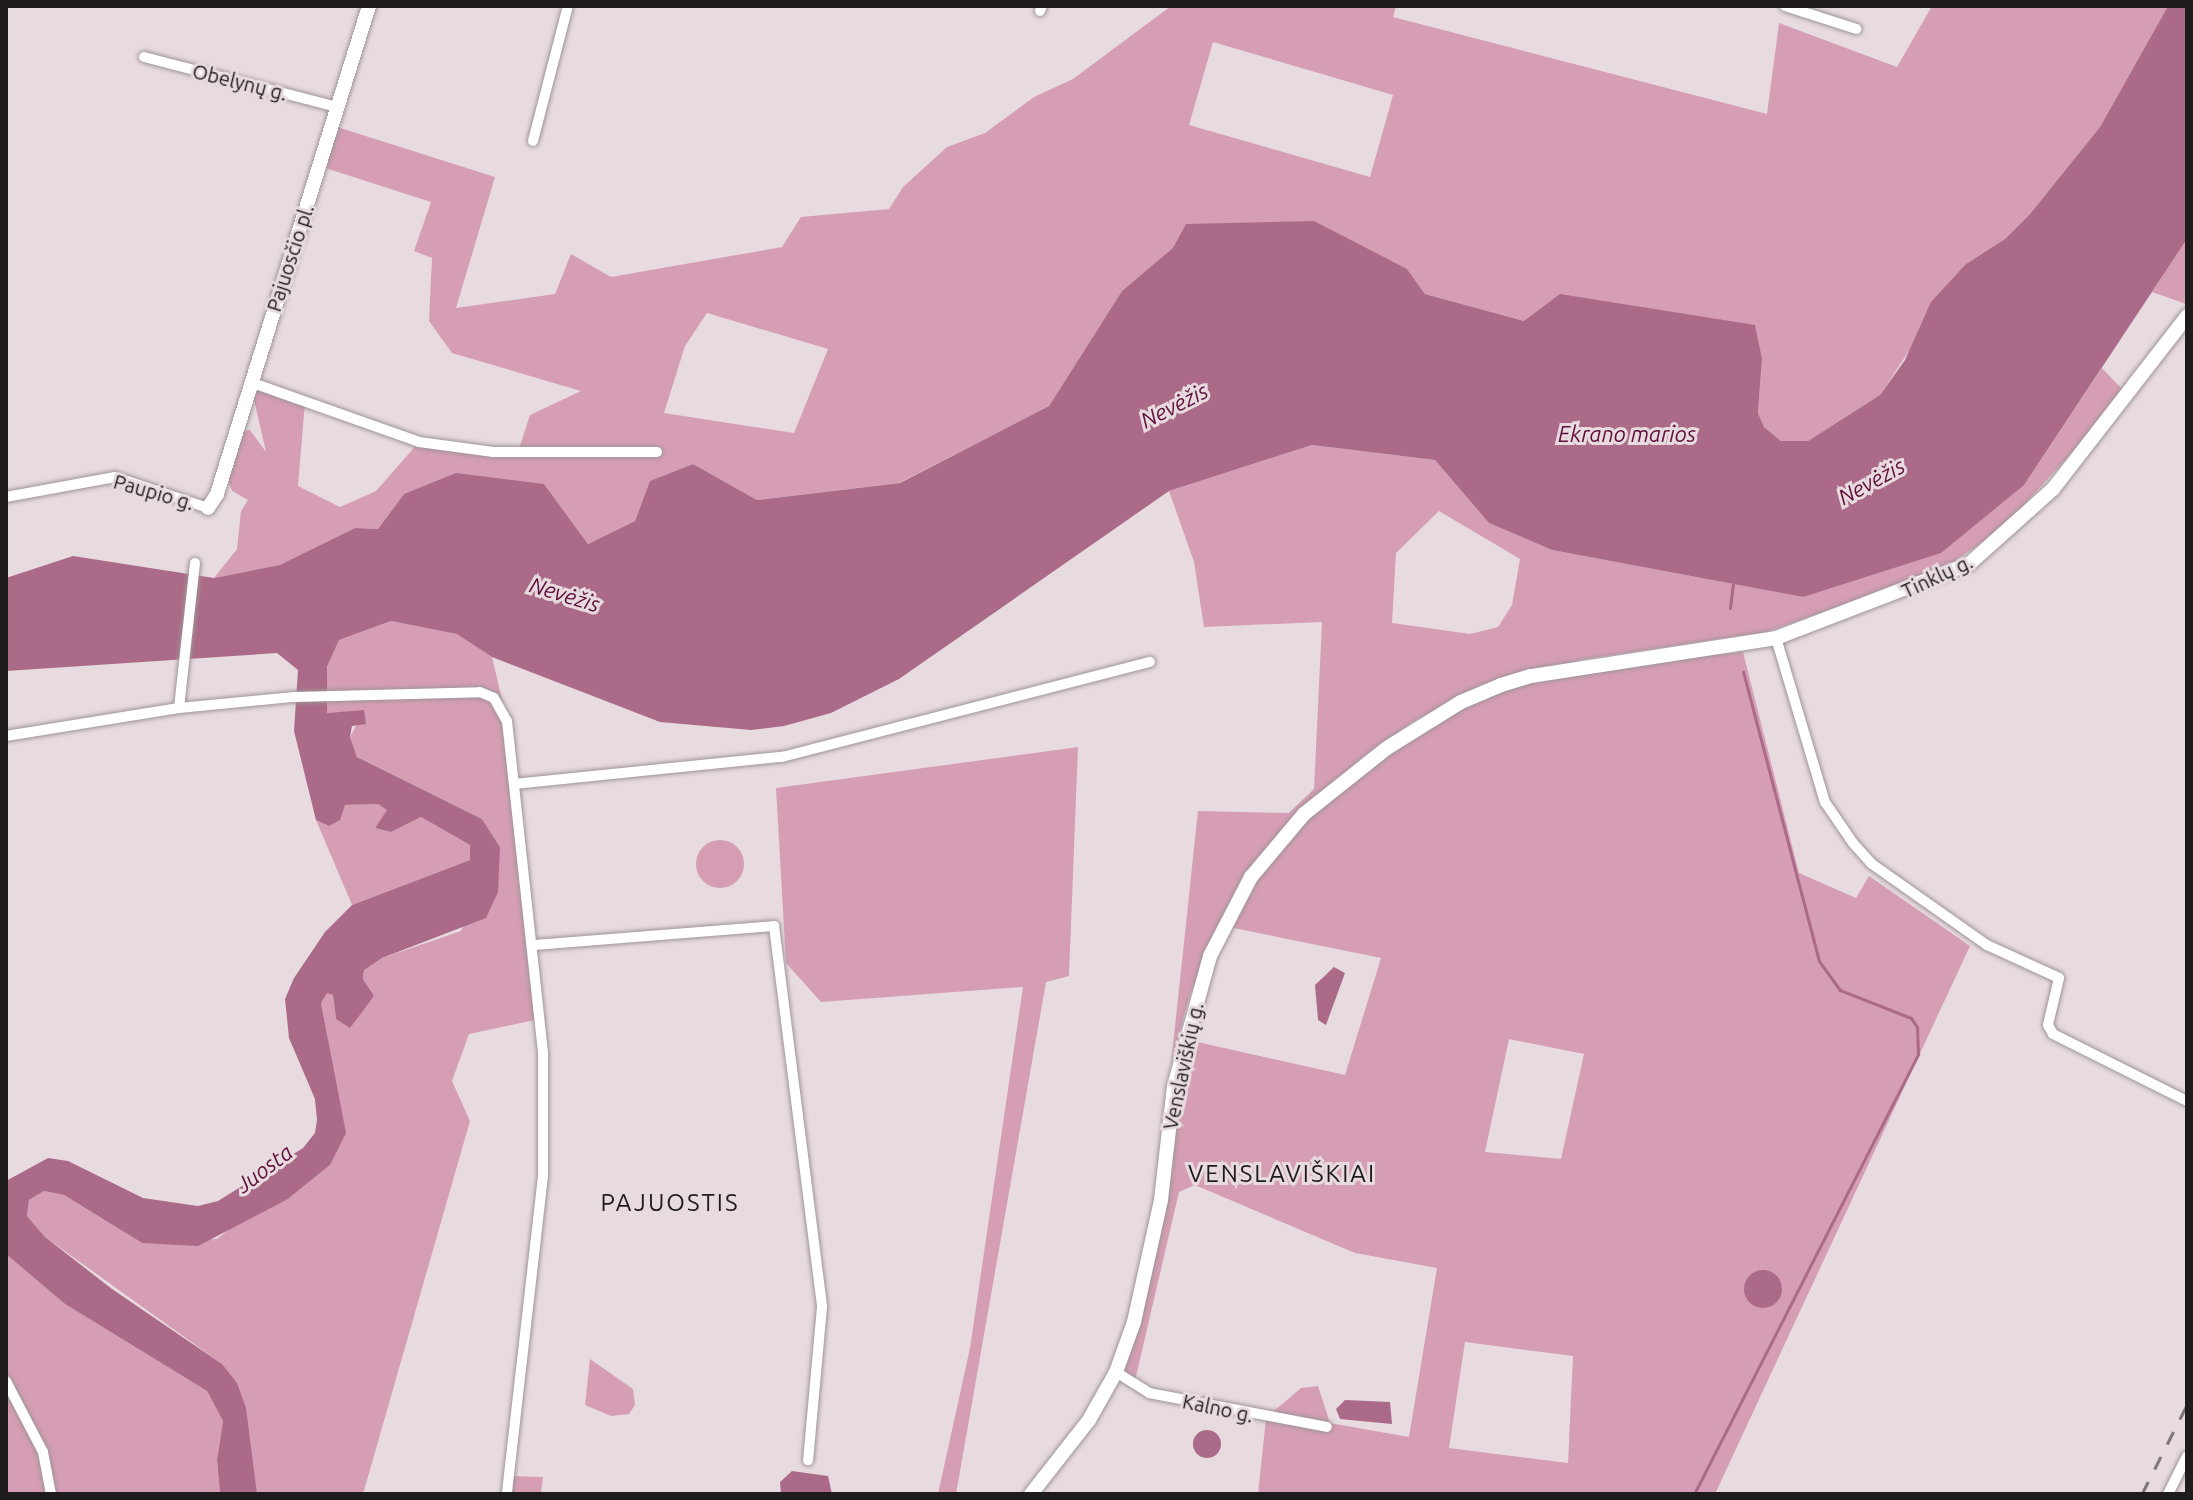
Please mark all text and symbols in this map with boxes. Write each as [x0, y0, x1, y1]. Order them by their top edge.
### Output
street label: Obelynų g. [190, 59, 290, 105]
street label: Pajuosčio pl. [261, 201, 319, 315]
water label: Nevėžis [1136, 377, 1212, 433]
water label: Ekrano marios [1558, 421, 1696, 447]
water label: Nevėžis [1833, 452, 1909, 510]
street label: Paupio g. [111, 469, 197, 515]
street label: Tinklų g. [1898, 549, 1976, 603]
water label: Nevėžis [527, 571, 603, 617]
street label: Venslaviškių g. [1158, 1000, 1208, 1132]
water label: Juosta [231, 1138, 297, 1198]
district label: VENSLAVIŠKIAI [1188, 1160, 1376, 1188]
district label: PAJUOSTIS [600, 1189, 740, 1217]
street label: Kalno g. [1180, 1389, 1256, 1427]

